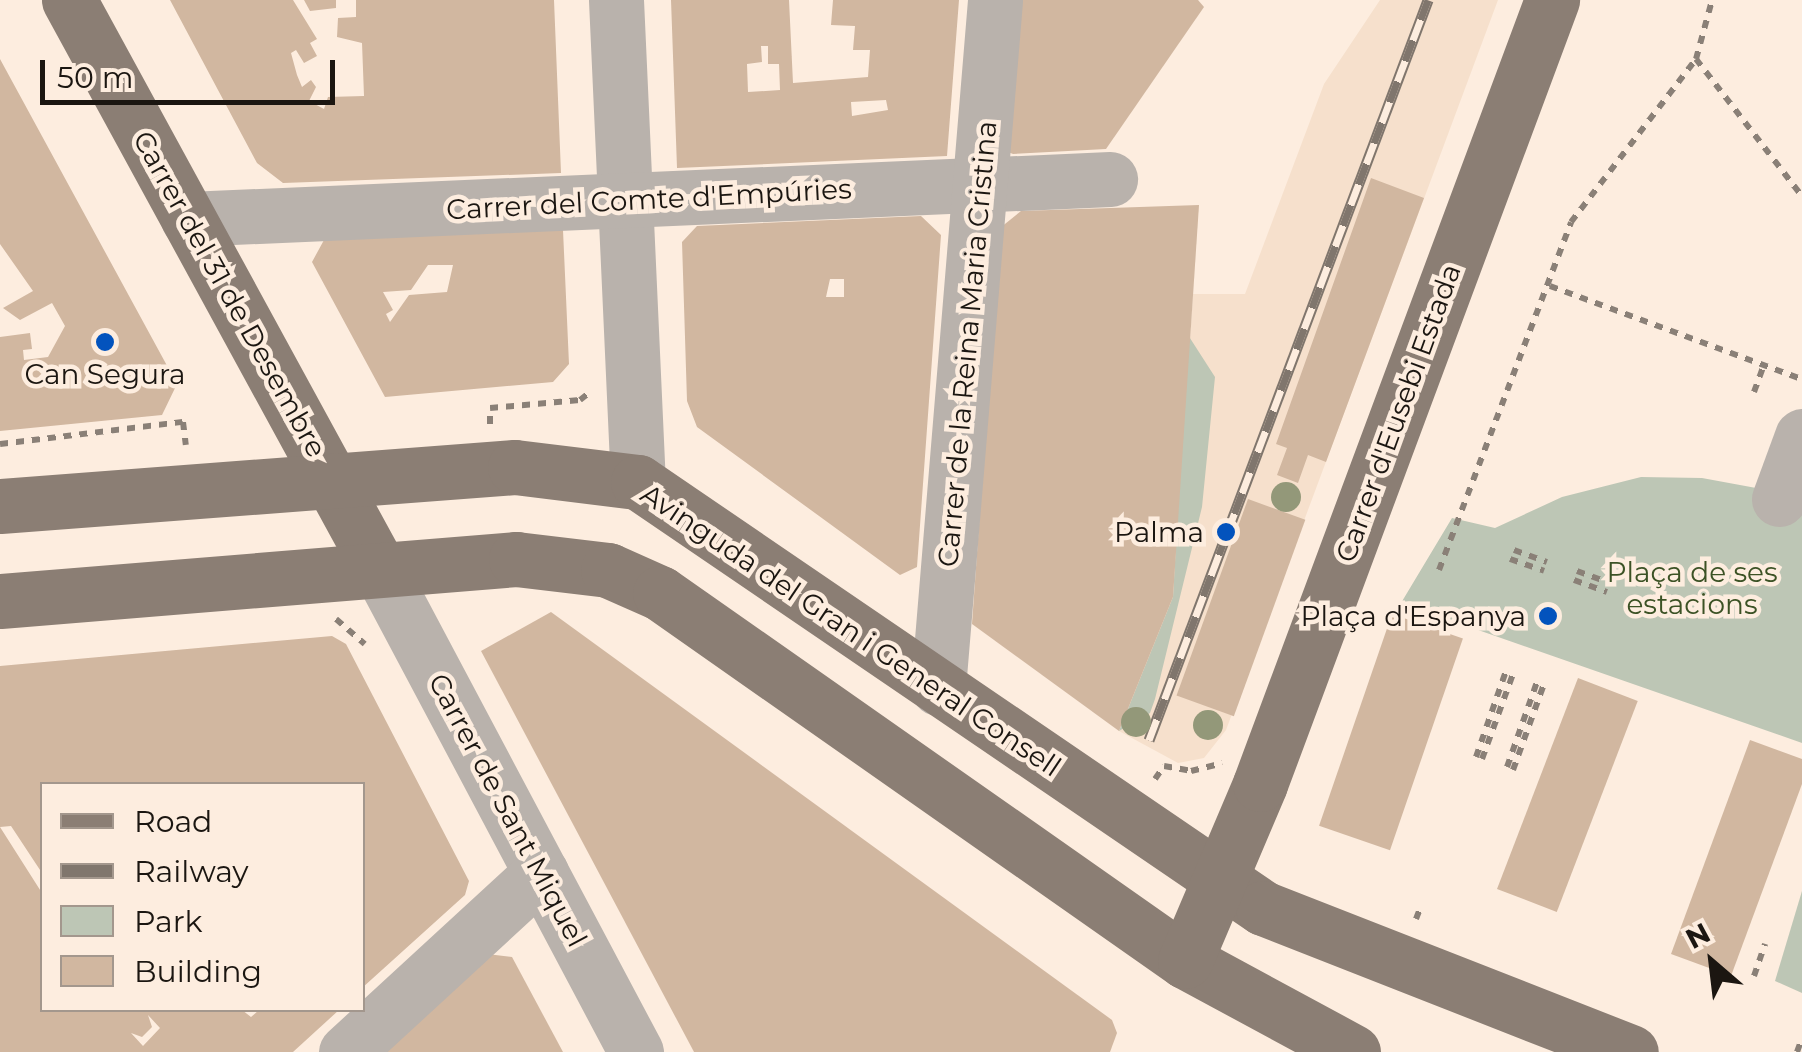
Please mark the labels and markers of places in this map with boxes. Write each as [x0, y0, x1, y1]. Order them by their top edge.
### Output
marker: Can Segura [94, 331, 116, 353]
place label: Can Segura [24, 357, 186, 391]
place label: Palma [1114, 515, 1204, 549]
marker: Palma [1213, 519, 1239, 545]
place label: Plaça d'Espanya [1300, 599, 1526, 633]
marker: Plaça d'Espanya [1535, 603, 1561, 629]

